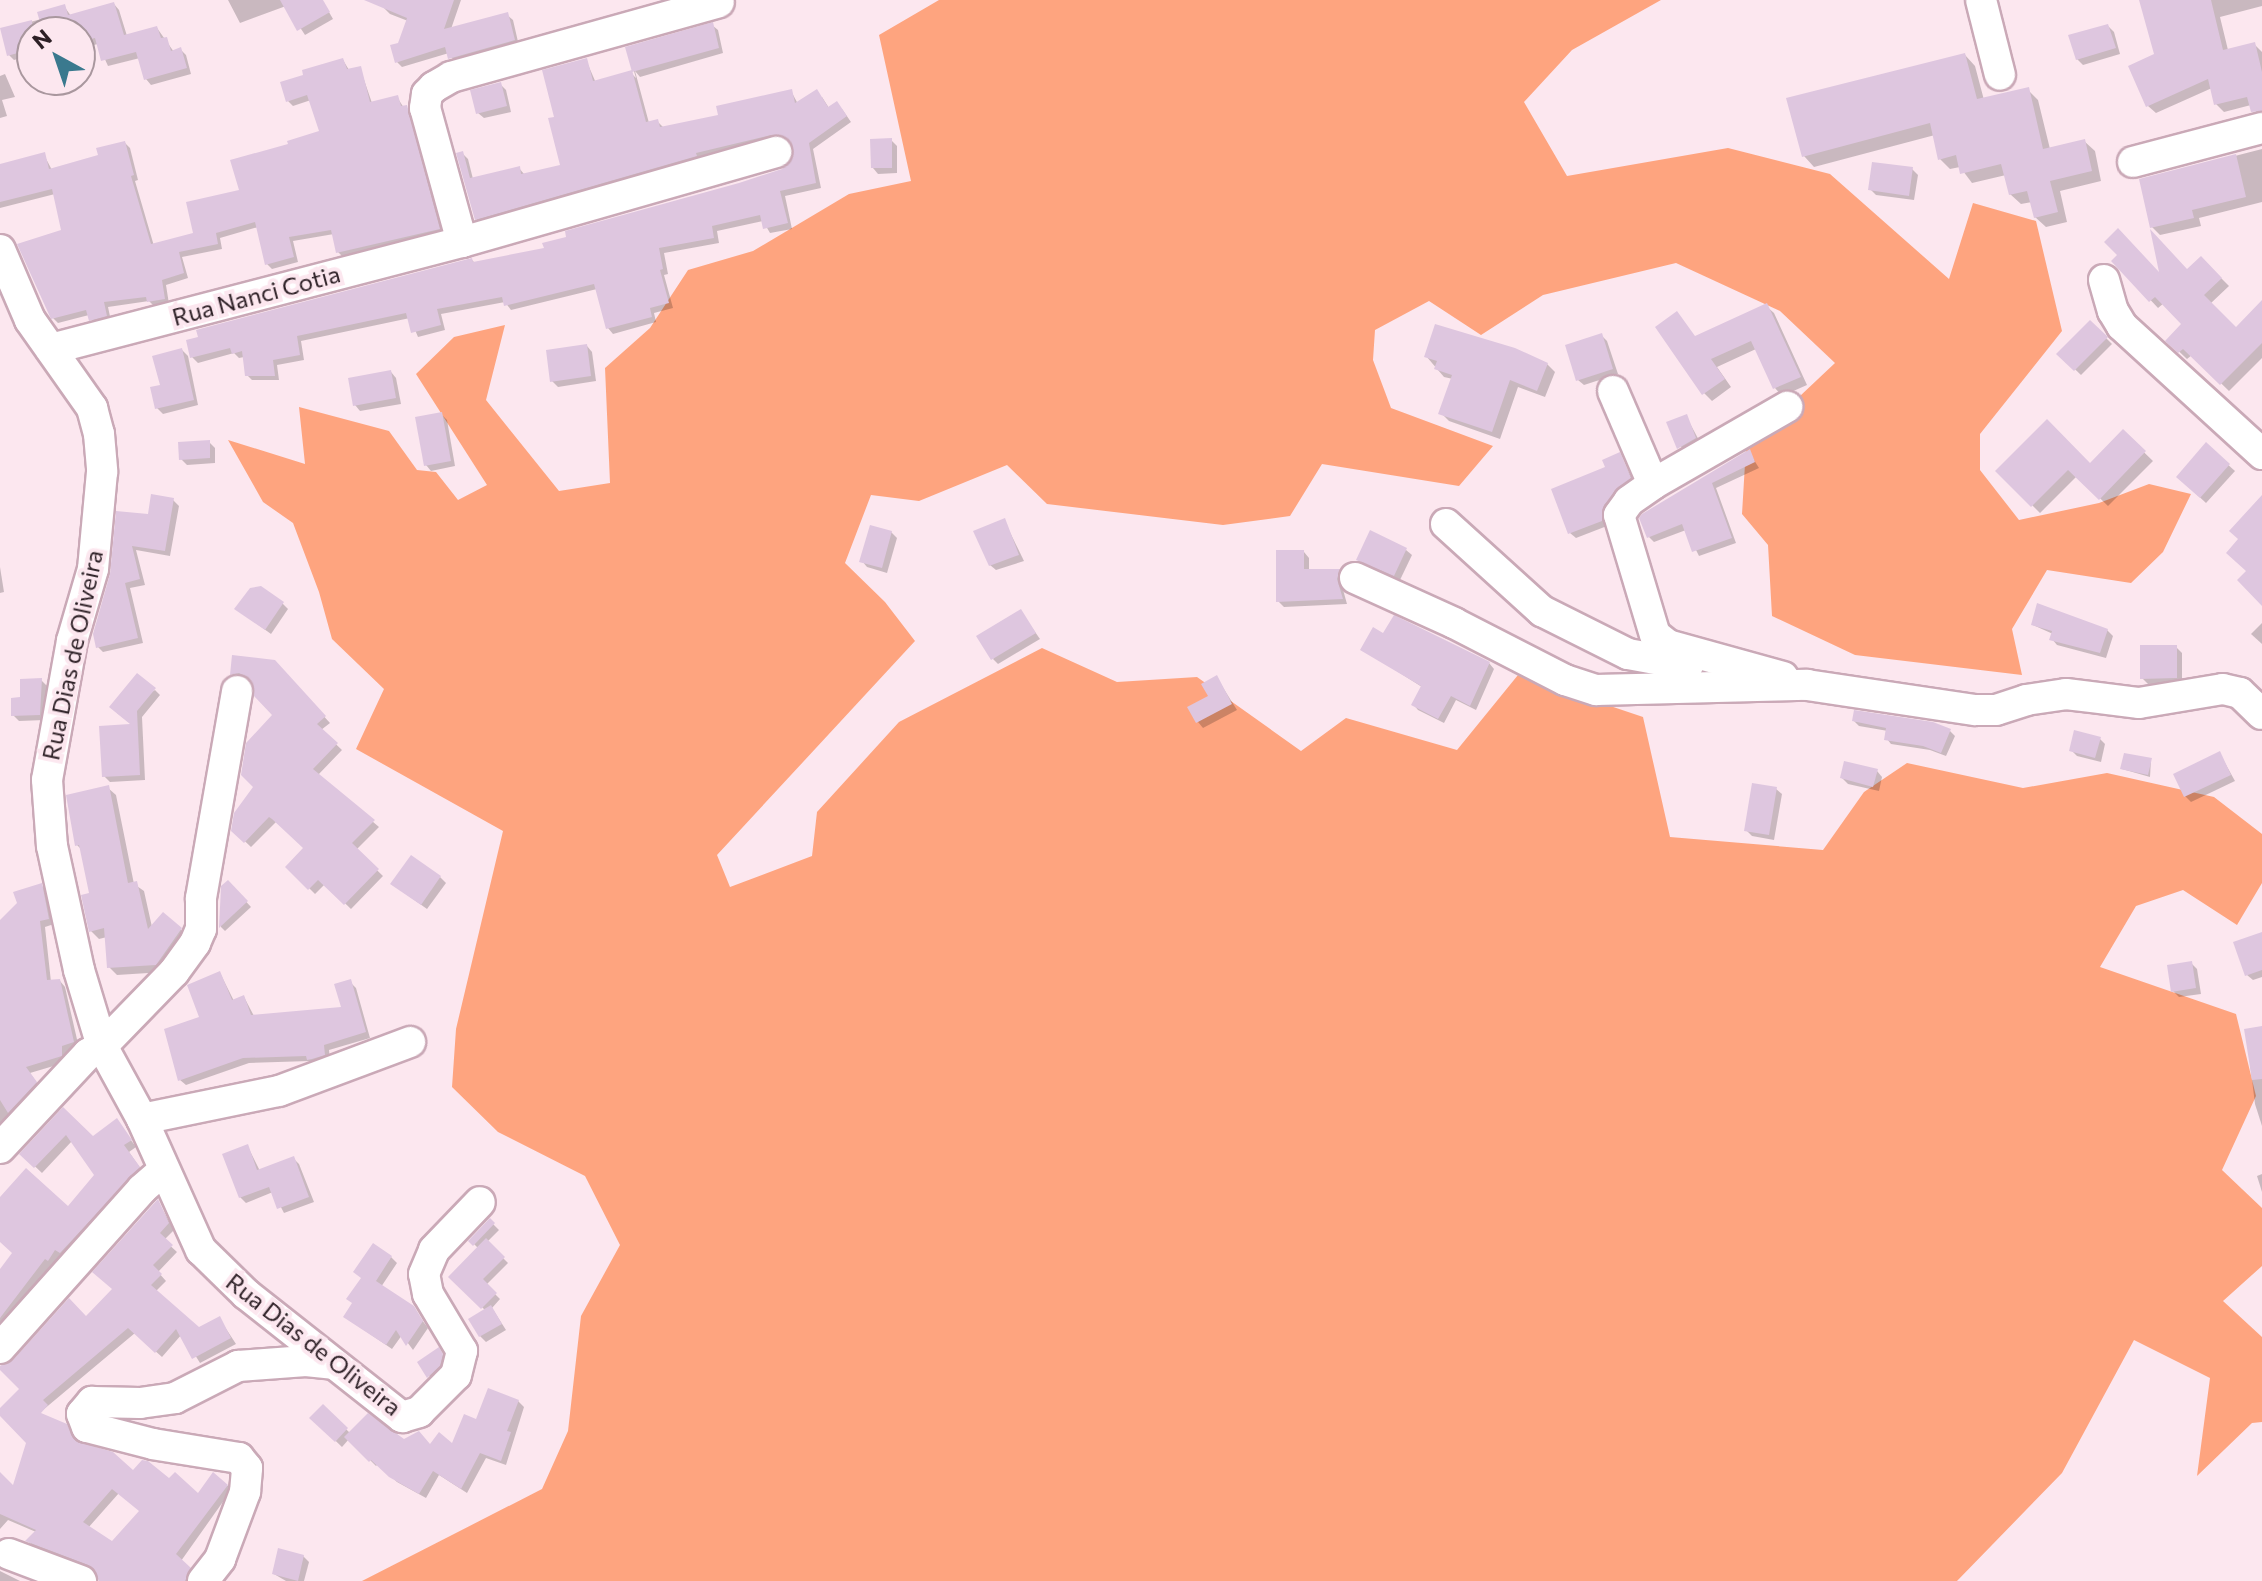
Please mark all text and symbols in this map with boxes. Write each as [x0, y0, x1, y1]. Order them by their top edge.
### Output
north arrow [16, 16, 96, 96]
text: N [27, 23, 57, 54]
street label: Rua Nanci Cotia [169, 259, 343, 331]
street label: Rua Dias de Oliveira [36, 547, 108, 763]
street label: Rua Dias de Oliveira [221, 1267, 407, 1421]

